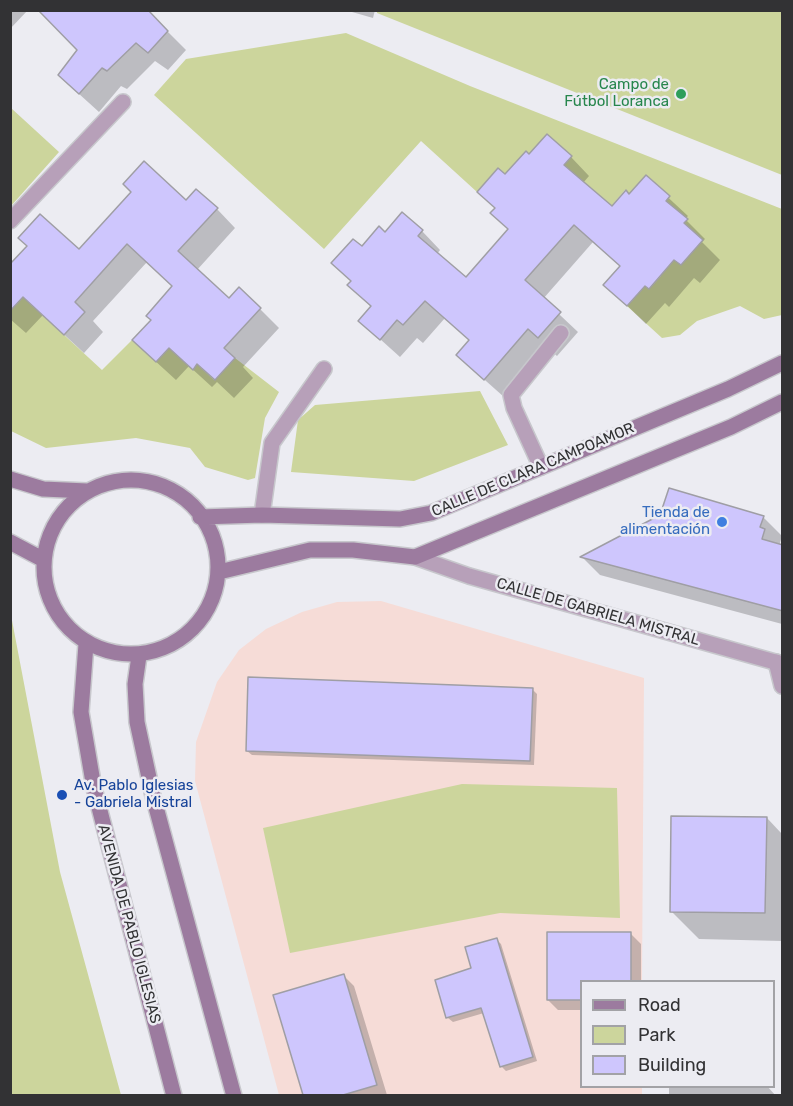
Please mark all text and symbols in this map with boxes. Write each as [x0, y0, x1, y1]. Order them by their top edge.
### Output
place label: Campo de Fútbol Loranca [564, 76, 669, 111]
marker: Campo de Fútbol Loranca [674, 87, 688, 101]
street label: CALLE DE CLARA CAMPOAMOR [429, 419, 637, 521]
place label: Tienda de alimentación [620, 504, 710, 539]
marker: Tienda de alimentación [715, 515, 729, 529]
street label: CALLE DE GABRIELA MISTRAL [495, 574, 701, 650]
place label: Av. Pablo Iglesias - Gabriela Mistral [74, 777, 193, 812]
marker: Av. Pablo Iglesias - Gabriela Mistral [55, 788, 69, 802]
street label: AVENIDA DE PABLO IGLESIAS [94, 822, 164, 1026]
legend [580, 980, 775, 1088]
text: Road [638, 994, 681, 1016]
text: Park [638, 1024, 675, 1046]
text: Building [638, 1054, 706, 1076]

